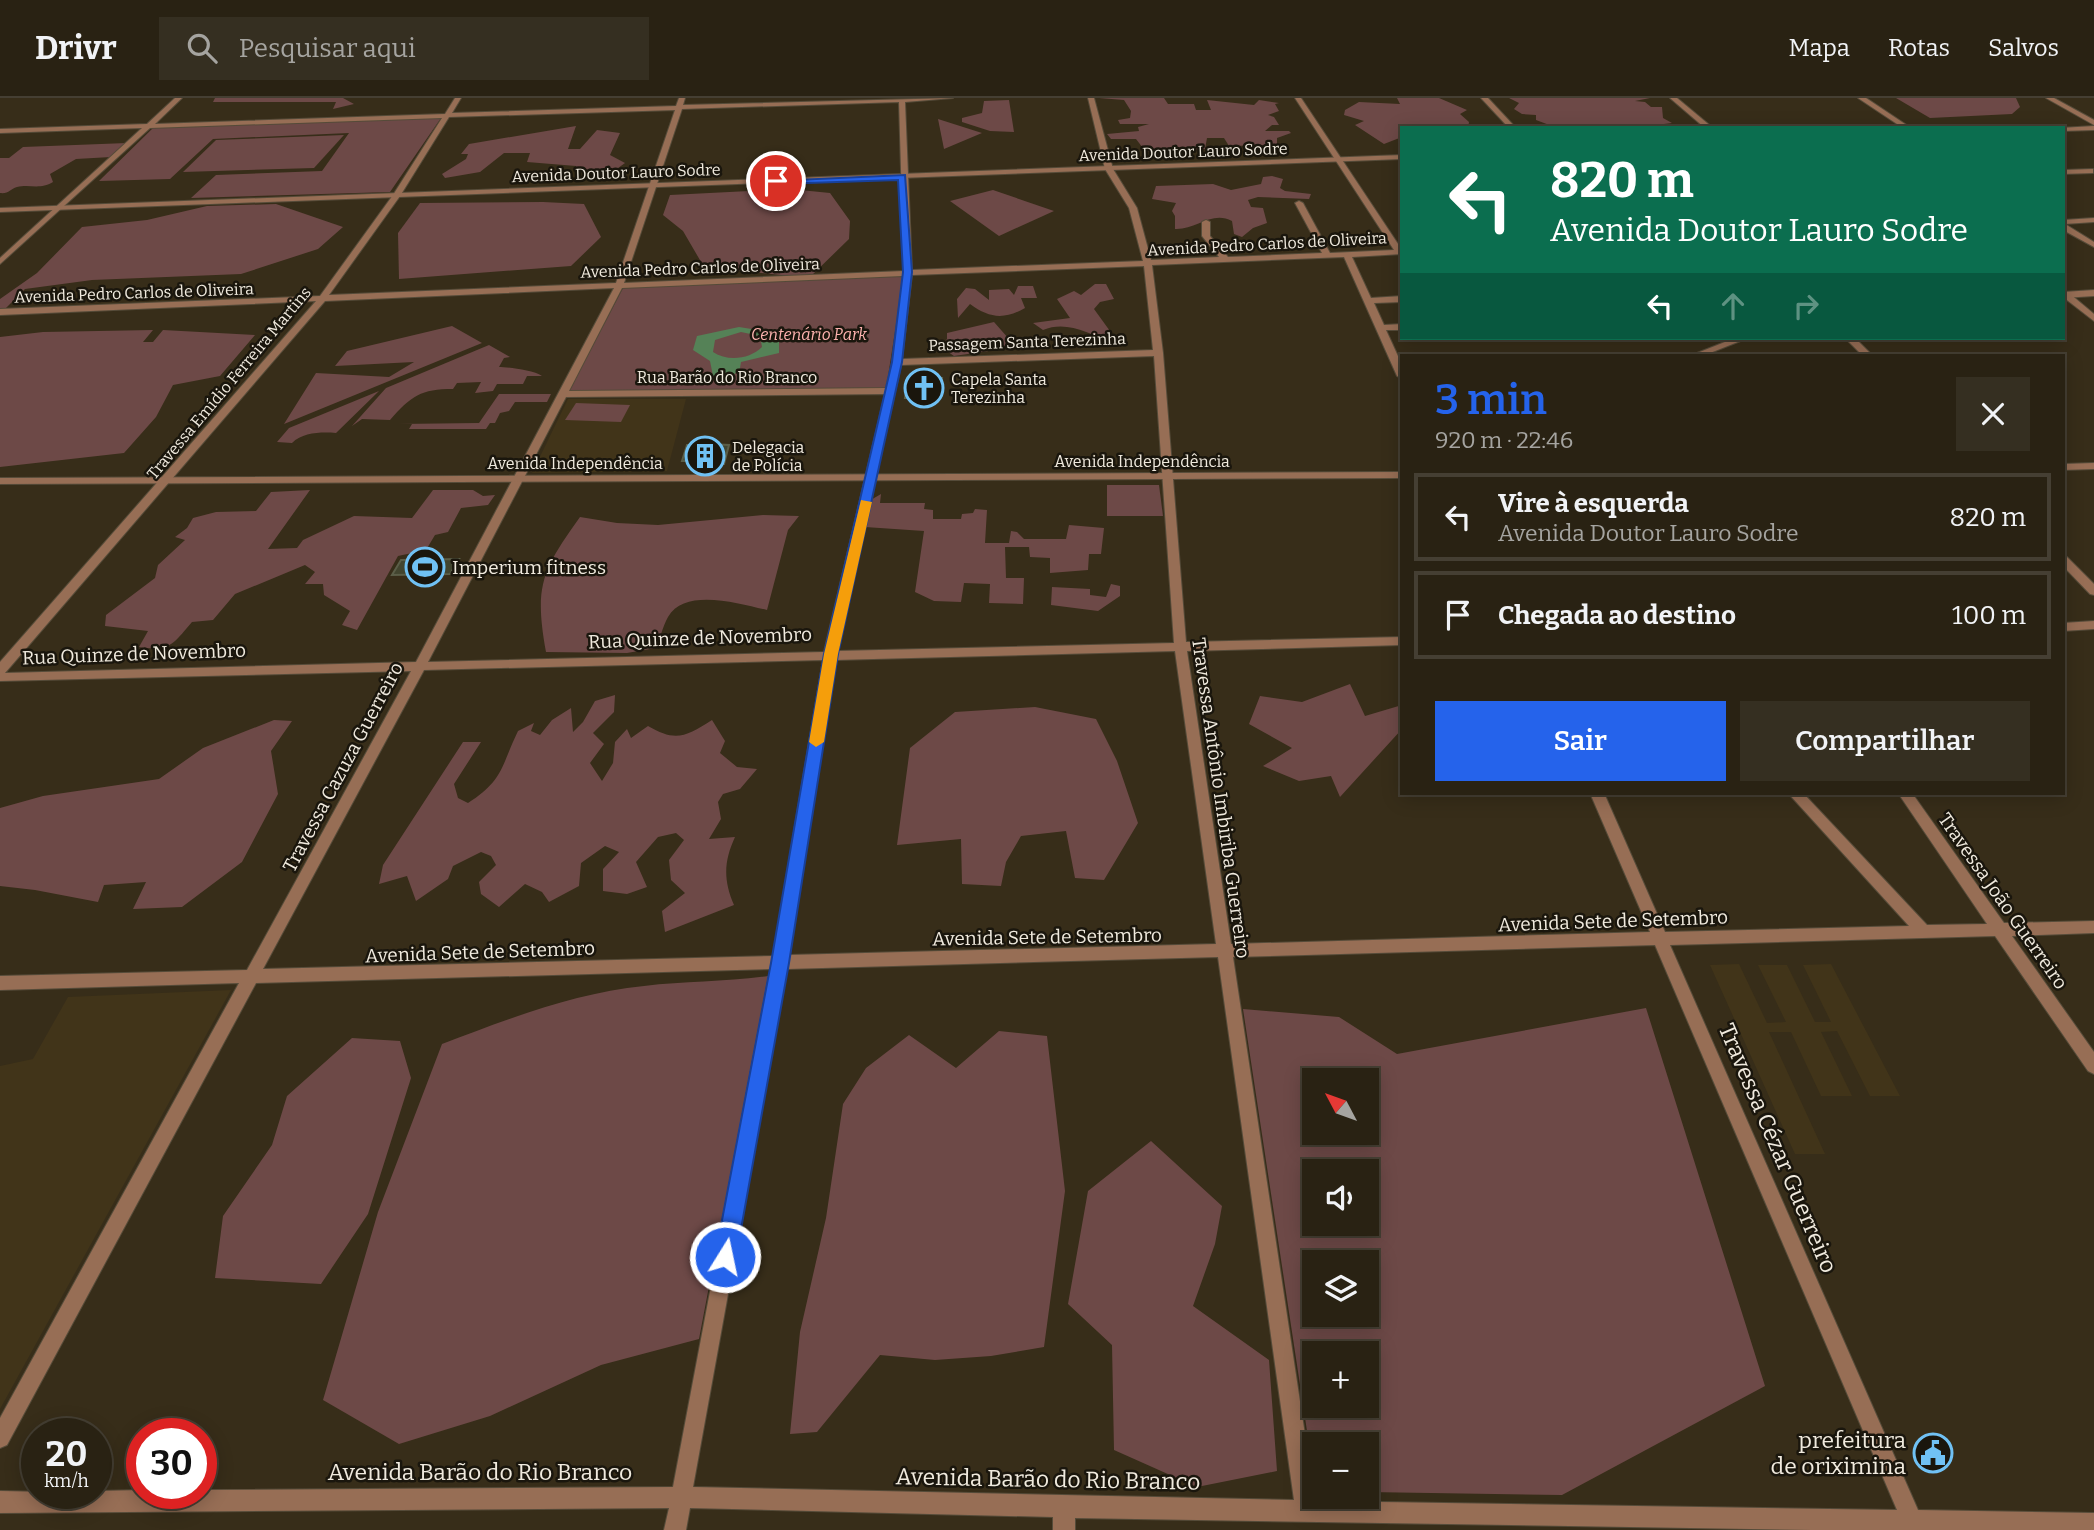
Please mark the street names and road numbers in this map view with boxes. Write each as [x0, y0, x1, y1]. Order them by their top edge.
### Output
street label: Avenida Doutor Lauro Sodre [1078, 139, 1288, 165]
street label: Avenida Doutor Lauro Sodre [511, 160, 721, 186]
street label: Avenida Pedro Carlos de Oliveira [1147, 228, 1387, 260]
street label: Avenida Pedro Carlos de Oliveira [580, 254, 820, 282]
street label: Avenida Pedro Carlos de Oliveira [14, 279, 254, 307]
street label: Travessa Emídio Ferreira Martins [143, 283, 315, 483]
street label: Passagem Santa Terezinha [928, 329, 1126, 355]
street label: Rua Barão do Rio Branco [637, 368, 817, 387]
street label: Avenida Independência [1054, 452, 1230, 471]
street label: Avenida Independência [487, 454, 663, 473]
street label: Rua Quinze de Novembro [588, 623, 812, 653]
street label: Travessa Antônio Imbiriba Guerreiro [1187, 636, 1255, 960]
street label: Rua Quinze de Novembro [22, 639, 246, 669]
street label: Travessa Cazuza Guerreiro [278, 658, 408, 876]
street label: Travessa João Guerreiro [1933, 808, 2073, 994]
street label: Avenida Sete de Setembro [1498, 905, 1728, 937]
street label: Avenida Sete de Setembro [932, 923, 1162, 951]
street label: Avenida Sete de Setembro [365, 936, 595, 968]
street label: Travessa Cézar Guerreiro [1713, 1019, 1843, 1277]
street label: Avenida Barão do Rio Branco [328, 1458, 632, 1486]
street label: Avenida Barão do Rio Branco [895, 1462, 1201, 1496]

